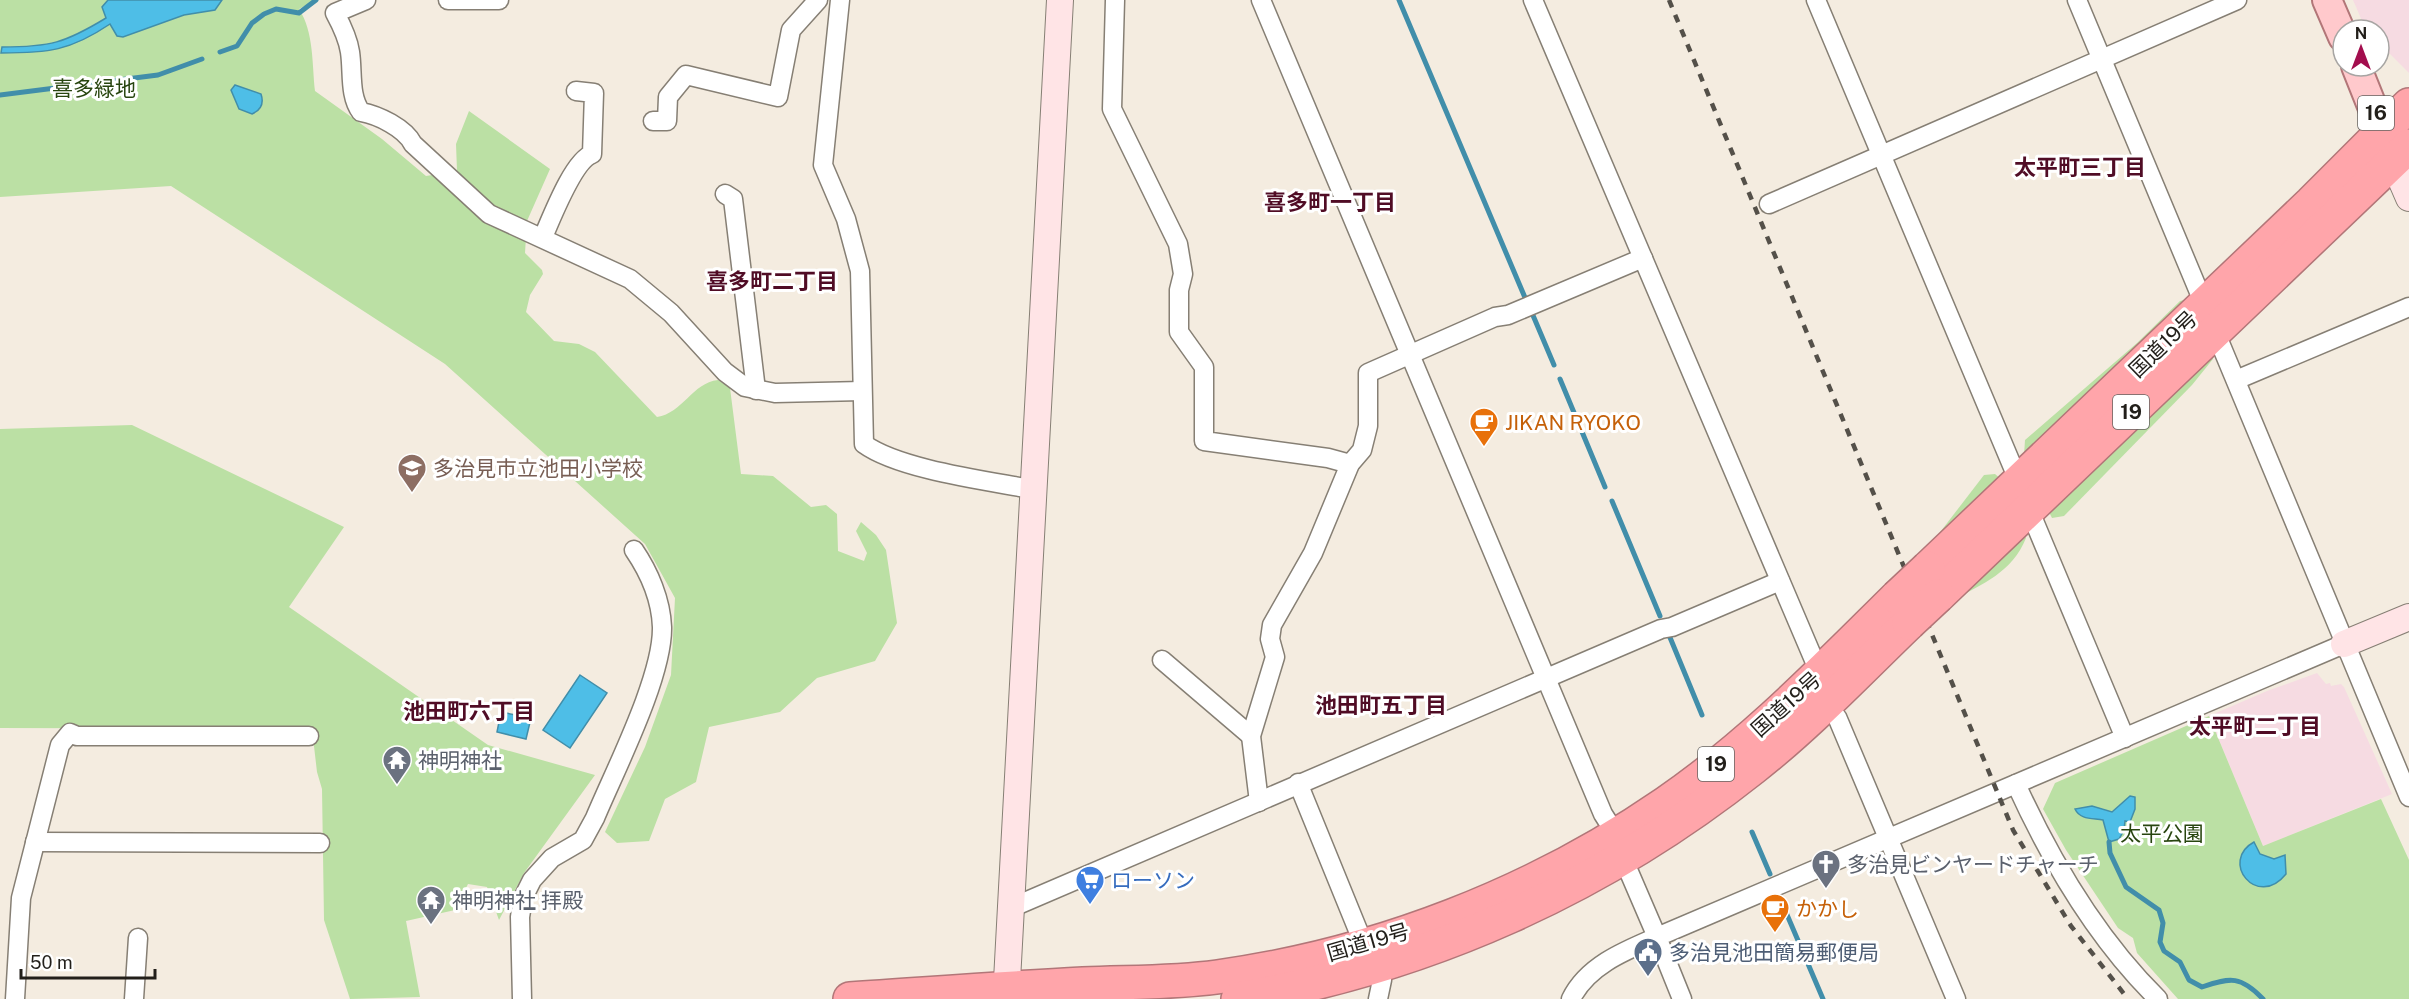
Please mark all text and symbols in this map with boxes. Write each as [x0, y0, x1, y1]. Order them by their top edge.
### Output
north arrow [2331, 18, 2391, 78]
text: N [2355, 24, 2367, 43]
park label: 喜多緑地 [52, 76, 136, 101]
road number: 16 [2358, 96, 2394, 130]
district label: 太平町三丁目 [2014, 154, 2146, 180]
district label: 喜多町一丁目 [1264, 189, 1396, 215]
district label: 喜多町二丁目 [706, 268, 838, 294]
street label: 国道19号 [2124, 306, 2202, 382]
road number: 19 [2113, 395, 2149, 429]
cafe icon: JIKAN RYOKO [1468, 406, 1500, 448]
place label: JIKAN RYOKO [1505, 410, 1641, 435]
school or university icon: 多治見市立池田小学校 [396, 452, 428, 494]
place label: 多治見市立池田小学校 [433, 456, 643, 481]
street label: 国道19号 [1746, 666, 1826, 742]
district label: 池田町五丁目 [1315, 692, 1447, 718]
district label: 池田町六丁目 [403, 698, 535, 724]
district label: 太平町二丁目 [2189, 713, 2321, 739]
temple icon: 神明神社 [381, 744, 413, 786]
road number: 19 [1698, 747, 1734, 781]
place label: 神明神社 [418, 748, 502, 773]
park label: 太平公園 [2120, 821, 2204, 846]
church icon: 多治見ビンヤードチャーチ [1810, 848, 1842, 890]
place label: 多治見ビンヤードチャーチ [1847, 852, 2099, 877]
supermarket icon: ローソン [1074, 864, 1106, 906]
place label: ローソン [1111, 868, 1195, 893]
temple icon: 神明神社 拝殿 [415, 884, 447, 926]
place label: 神明神社 拝殿 [452, 888, 583, 913]
cafe icon: かかし [1759, 892, 1791, 934]
place label: かかし [1796, 896, 1859, 921]
street label: 国道19号 [1324, 918, 1412, 966]
public building icon: 多治見池田簡易郵便局 [1632, 936, 1664, 978]
place label: 多治見池田簡易郵便局 [1669, 940, 1879, 965]
scale bar [21, 942, 154, 980]
text: 50 m [30, 952, 73, 973]

